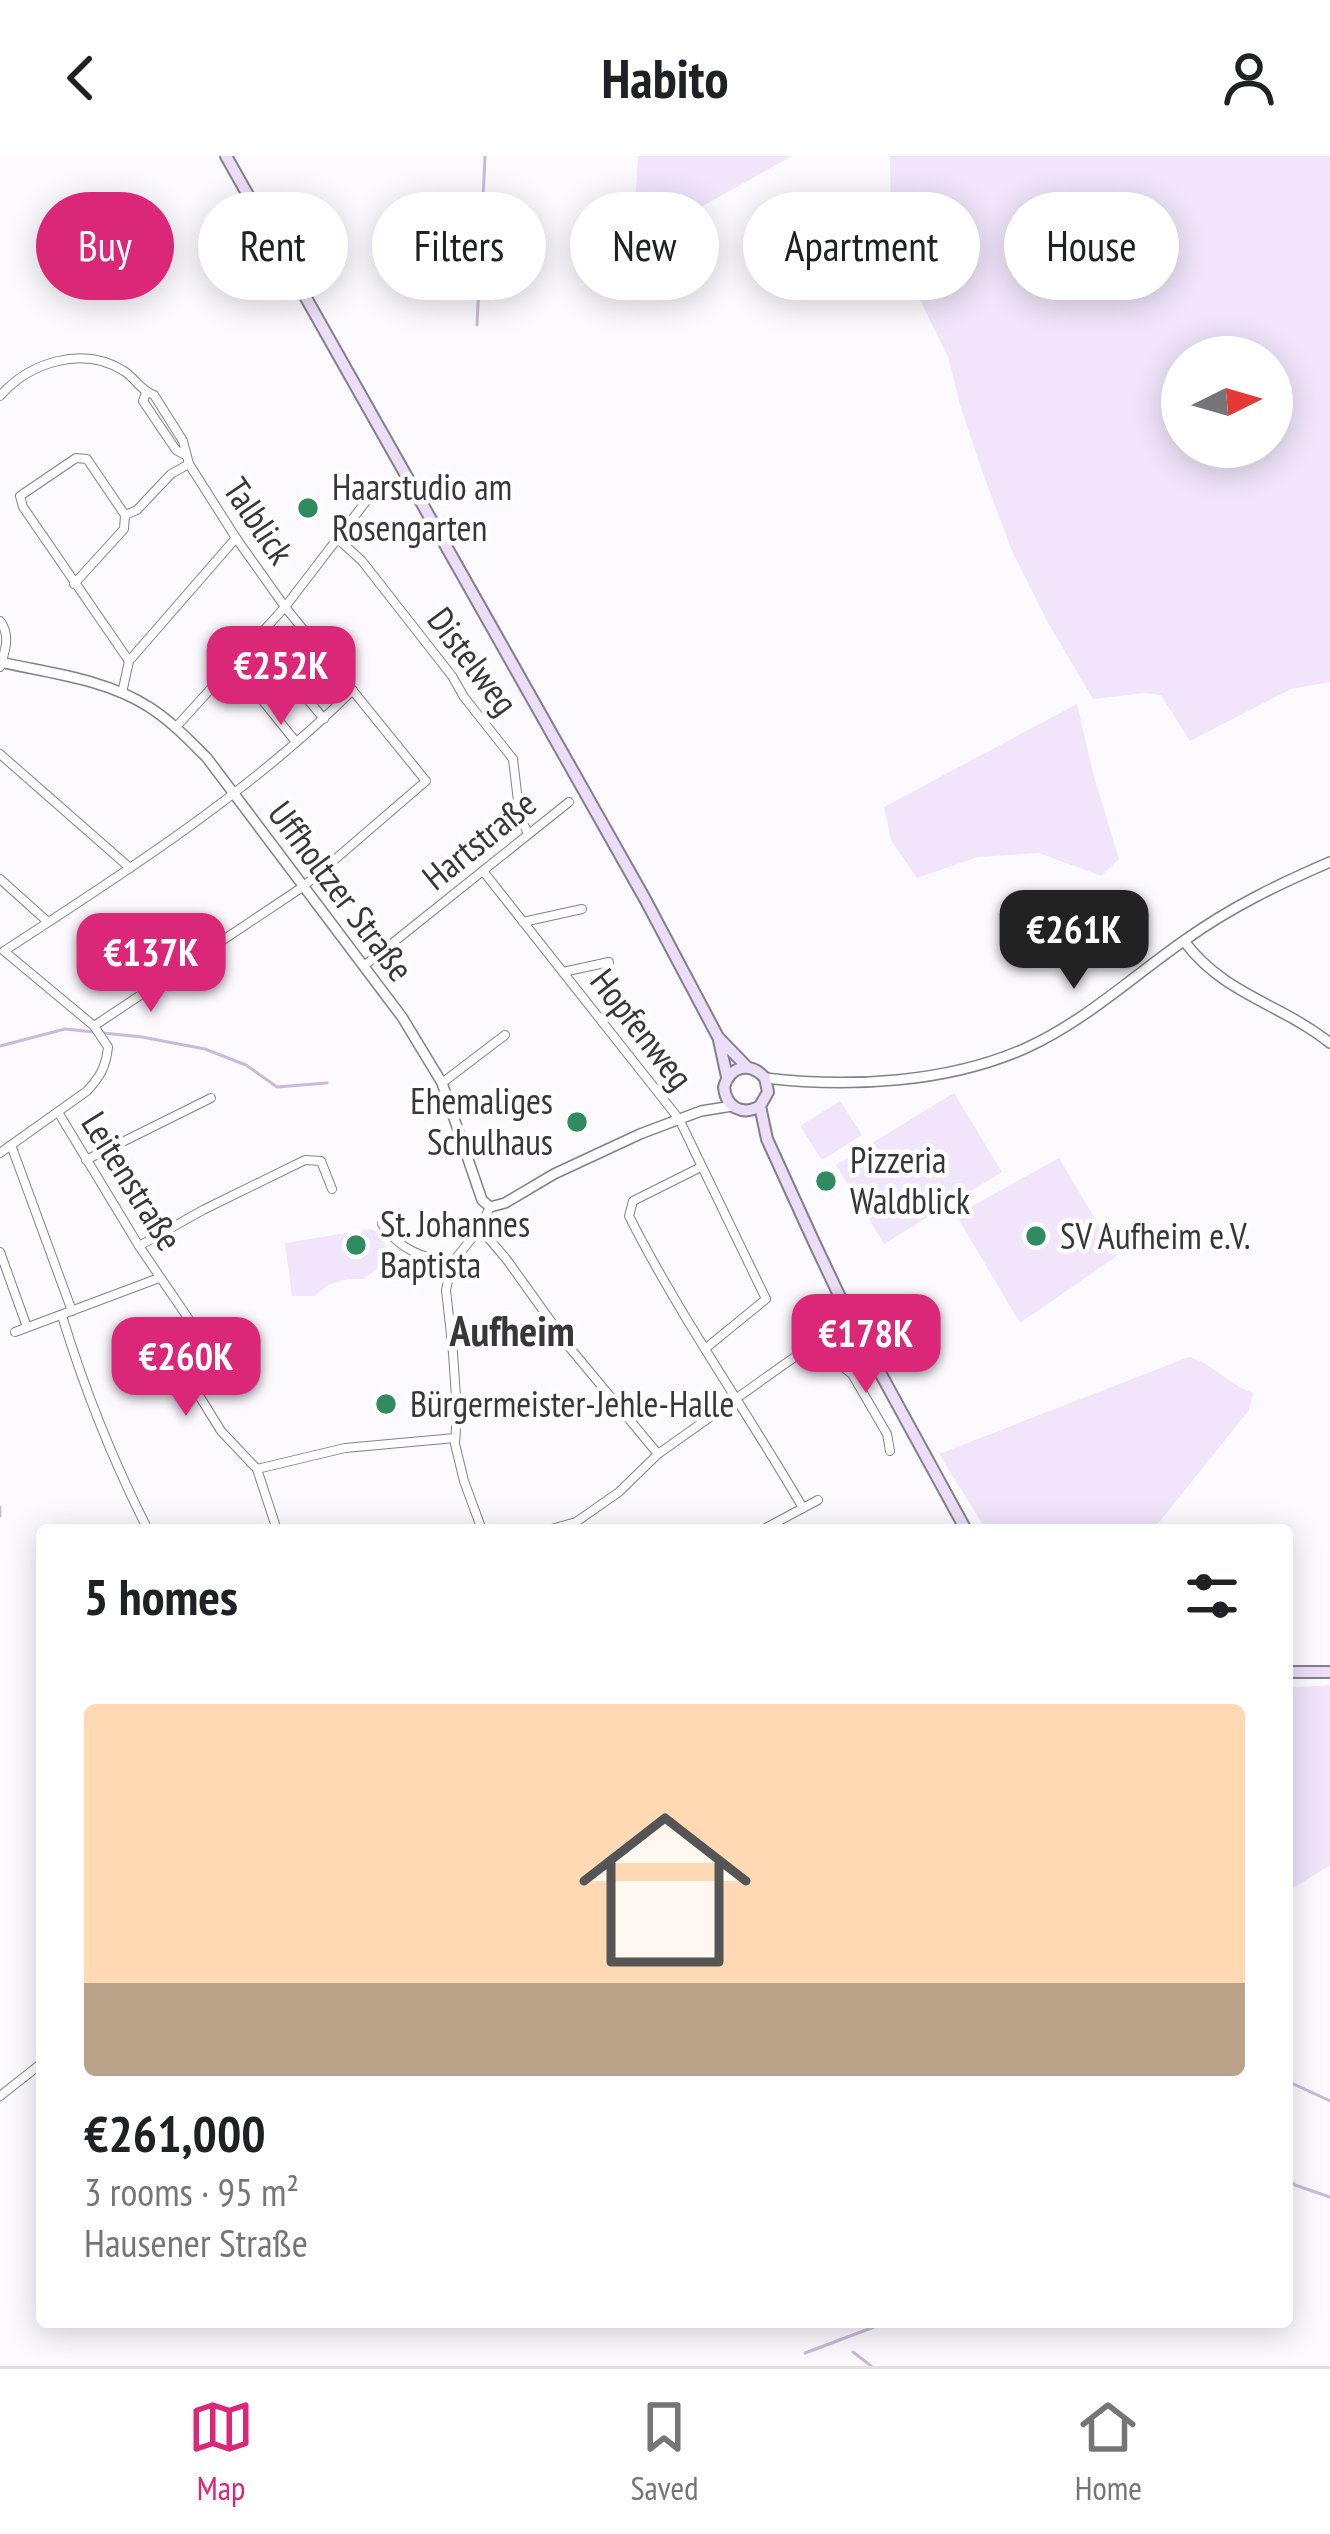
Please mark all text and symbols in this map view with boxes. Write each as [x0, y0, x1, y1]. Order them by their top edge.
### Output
text: Habito [602, 43, 728, 113]
icon: back [48, 45, 114, 111]
icon: person [1216, 45, 1282, 111]
chip: Buy [36, 192, 174, 300]
chip: Rent [198, 192, 348, 300]
chip: Filters [372, 192, 546, 300]
chip: New [570, 192, 719, 300]
chip: Apartment [743, 192, 980, 300]
chip: House [1004, 192, 1179, 300]
north arrow [1161, 336, 1293, 468]
map controls [1161, 336, 1293, 468]
place label: Haarstudio am Rosengarten [332, 463, 512, 551]
street label: Talblick [214, 468, 305, 573]
marker: Haarstudio am Rosengarten [295, 495, 321, 521]
street label: Distelweg [418, 598, 529, 724]
pin: €252K [197, 626, 365, 728]
text: €252K [234, 639, 328, 690]
street label: Hartstraße [412, 779, 545, 900]
street label: Uffholtzer Straße [258, 791, 425, 990]
pin: €261K [990, 890, 1158, 992]
text: €261K [1027, 903, 1121, 954]
pin: €137K [67, 913, 235, 1015]
text: €137K [104, 926, 198, 977]
street label: Hopfenweg [581, 959, 704, 1099]
place label: Ehemaliges Schulhaus [410, 1077, 553, 1165]
street label: Leitenstraße [71, 1103, 193, 1259]
marker: Ehemaliges Schulhaus [564, 1109, 590, 1135]
place label: Pizzeria Waldblick [850, 1136, 970, 1224]
marker: Pizzeria Waldblick [813, 1168, 839, 1194]
place label: St. Johannes Baptista [380, 1200, 530, 1288]
place label: SV Aufheim e.V. [1060, 1212, 1250, 1259]
marker: SV Aufheim e.V. [1023, 1223, 1049, 1249]
marker: St. Johannes Baptista [343, 1232, 369, 1258]
pin: €178K [782, 1294, 950, 1396]
district label: Aufheim [448, 1303, 575, 1358]
text: €178K [819, 1307, 913, 1358]
pin: €260K [102, 1317, 270, 1419]
text: €260K [139, 1330, 233, 1381]
place label: Bürgermeister-Jehle-Halle [410, 1380, 734, 1427]
marker: Bürgermeister-Jehle-Halle [373, 1391, 399, 1417]
text: 5 homes [84, 1563, 238, 1629]
icon: filters [1179, 1563, 1245, 1629]
icon: home [557, 1782, 773, 1998]
text: €261,000 [84, 2100, 266, 2166]
text: 3 rooms · 95 m² [84, 2166, 299, 2217]
text: Hausener Straße [84, 2217, 308, 2268]
tab: Map [188, 2394, 254, 2509]
tab: Saved [630, 2394, 698, 2509]
tab: Home [1075, 2394, 1142, 2509]

